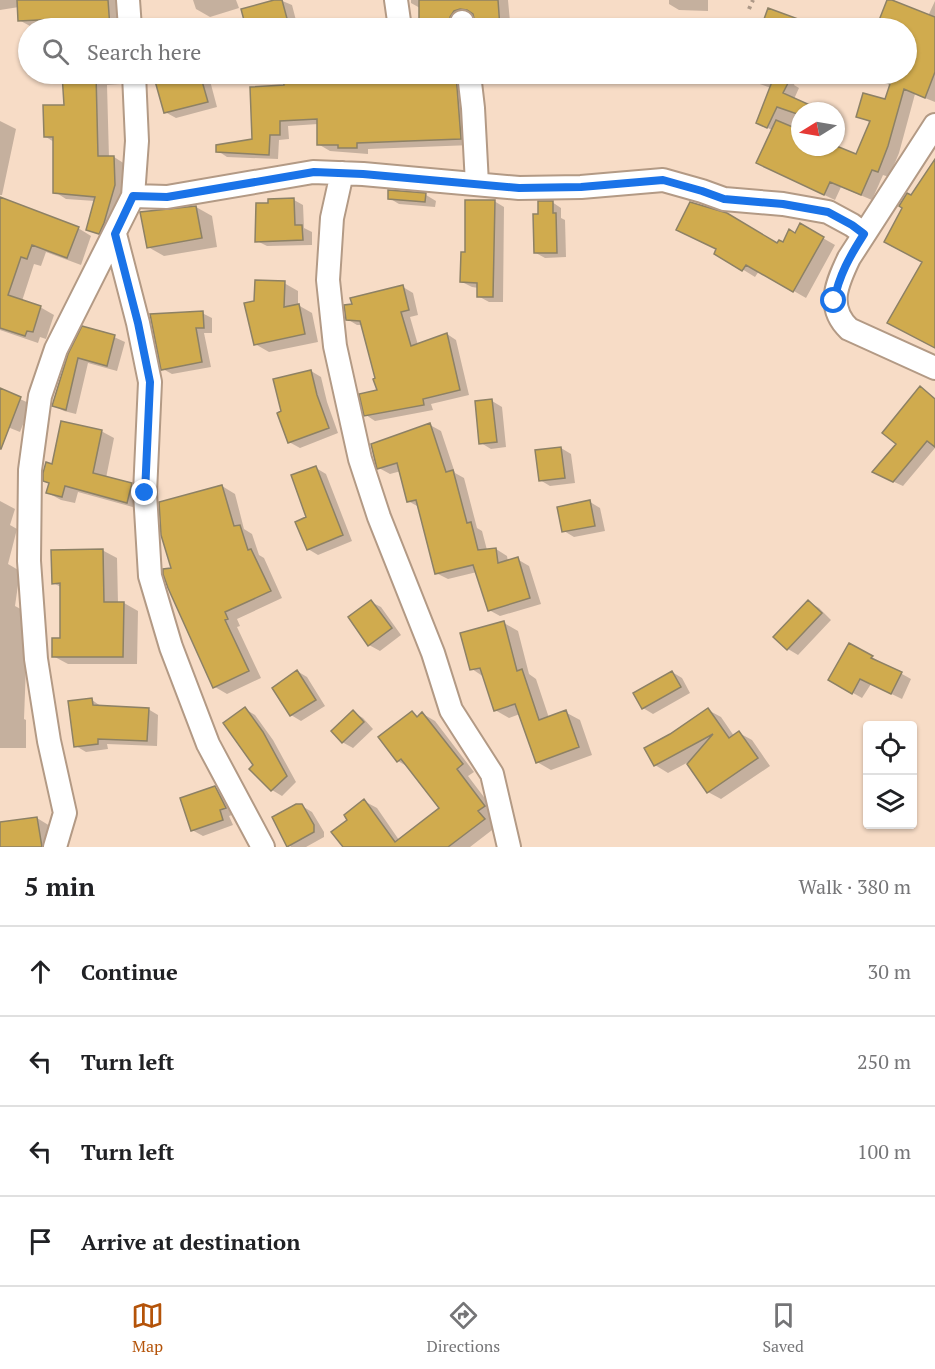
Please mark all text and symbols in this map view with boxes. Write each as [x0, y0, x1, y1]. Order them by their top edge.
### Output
search box [18, 18, 917, 84]
icon: search [39, 35, 72, 68]
text: Search here [87, 37, 201, 66]
north arrow [791, 102, 845, 156]
route start [820, 287, 846, 313]
route end [131, 479, 157, 505]
map controls [863, 721, 917, 829]
button: locate [863, 721, 917, 775]
button: layers [863, 775, 917, 829]
text: 5 min [24, 869, 95, 903]
text: Walk · 380 m [799, 873, 911, 900]
icon: ahead [24, 955, 57, 988]
text: Continue [81, 957, 178, 986]
text: 30 m [868, 958, 911, 985]
icon: left [24, 1045, 57, 1078]
text: Turn left [81, 1047, 174, 1076]
text: 250 m [857, 1048, 911, 1075]
icon: left [24, 1135, 57, 1168]
text: Turn left [81, 1137, 174, 1166]
text: 100 m [857, 1138, 911, 1165]
icon: arrive [24, 1225, 57, 1258]
text: Arrive at destination [81, 1227, 300, 1256]
tab: Map [131, 1299, 164, 1357]
tab: Directions [426, 1299, 500, 1357]
tab: Saved [762, 1299, 804, 1357]

